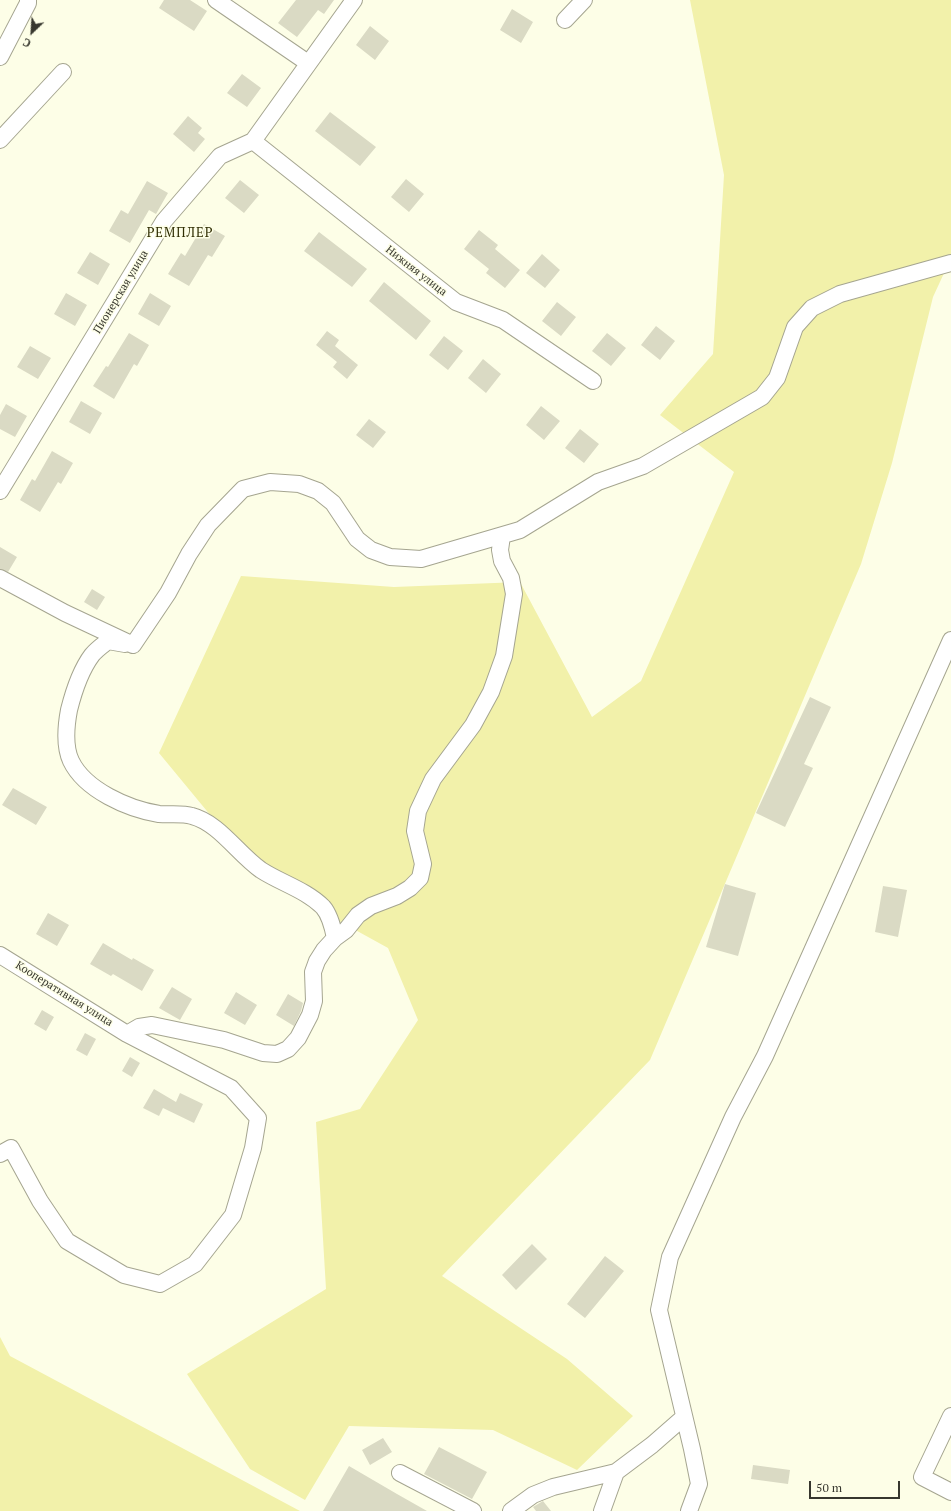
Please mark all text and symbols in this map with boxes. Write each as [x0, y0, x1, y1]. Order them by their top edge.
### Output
north arrow [12, 12, 52, 52]
text: С [21, 35, 33, 51]
district label: РЕМПЛЕР [147, 225, 213, 241]
street label: Нижняя улица [383, 243, 449, 299]
street label: Пионерская улица [91, 248, 151, 336]
street label: Кооперативная улица [13, 959, 115, 1029]
scale bar [811, 1473, 902, 1499]
text: 50 m [816, 1480, 842, 1495]

